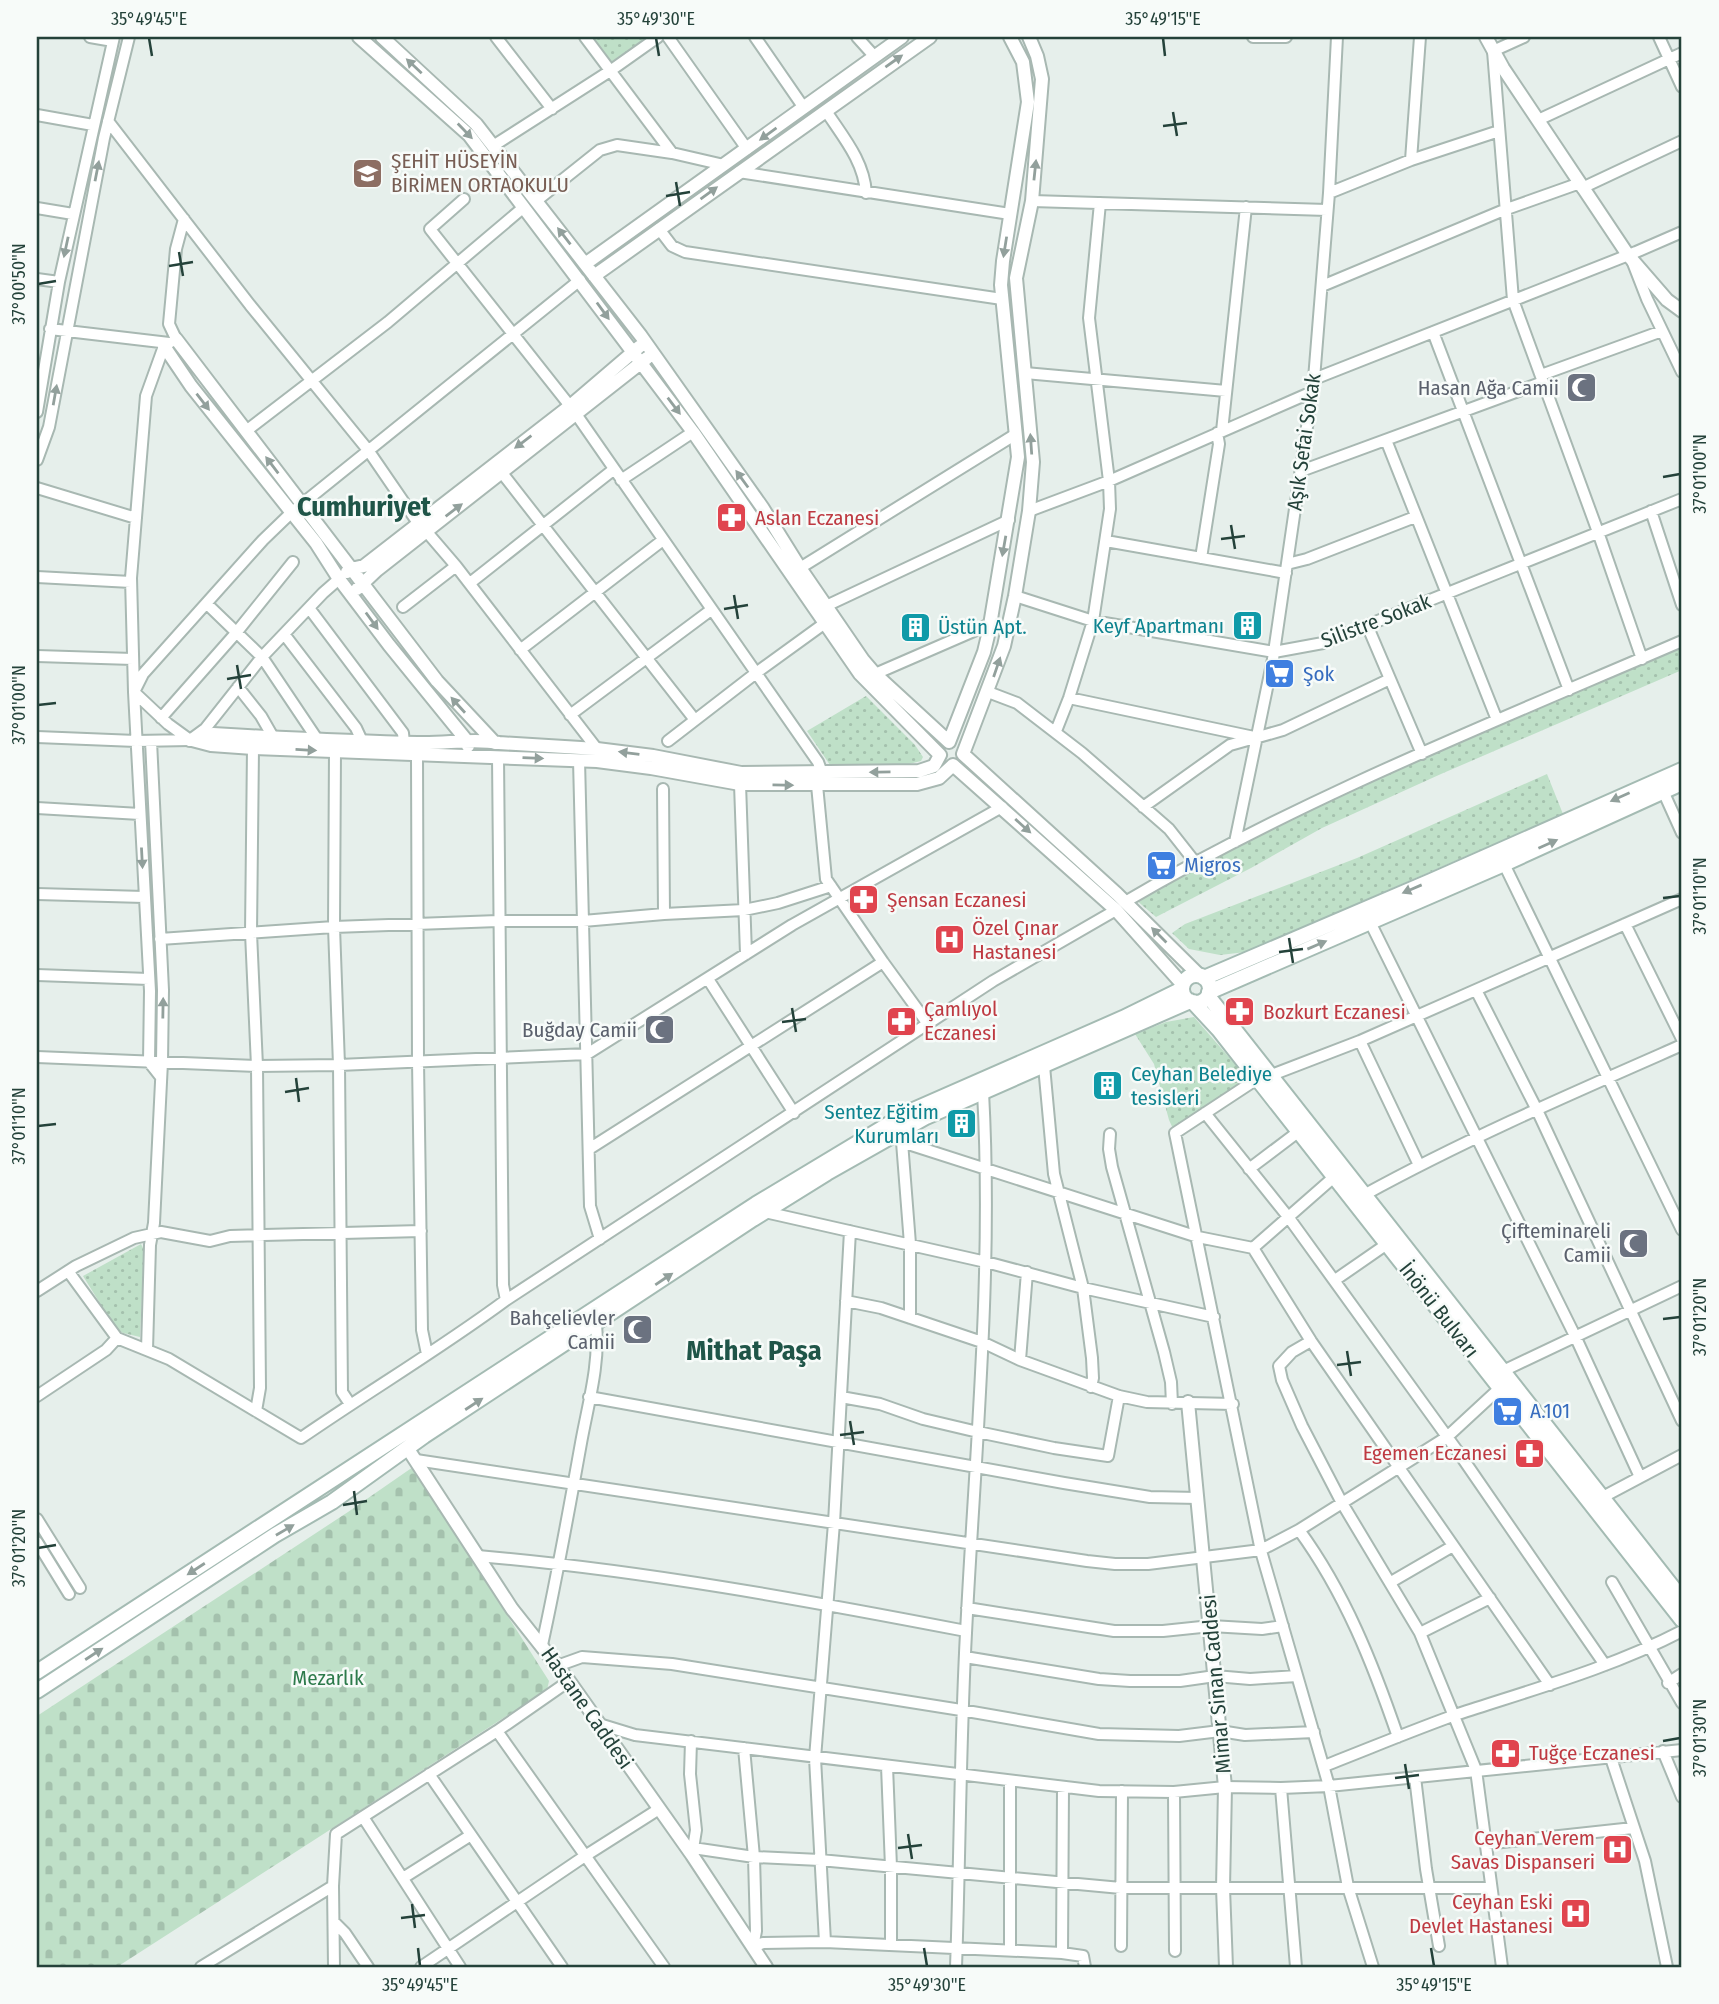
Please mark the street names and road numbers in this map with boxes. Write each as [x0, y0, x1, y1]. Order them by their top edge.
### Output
street label: Aşık Sefai Sokak [1282, 371, 1327, 512]
street label: Silistre Sokak [1317, 588, 1435, 654]
street label: İnönü Bulvarı [1394, 1257, 1484, 1363]
street label: Mimar Sinan Caddesi [1195, 1593, 1237, 1775]
street label: Hastane Caddesi [535, 1642, 639, 1774]

